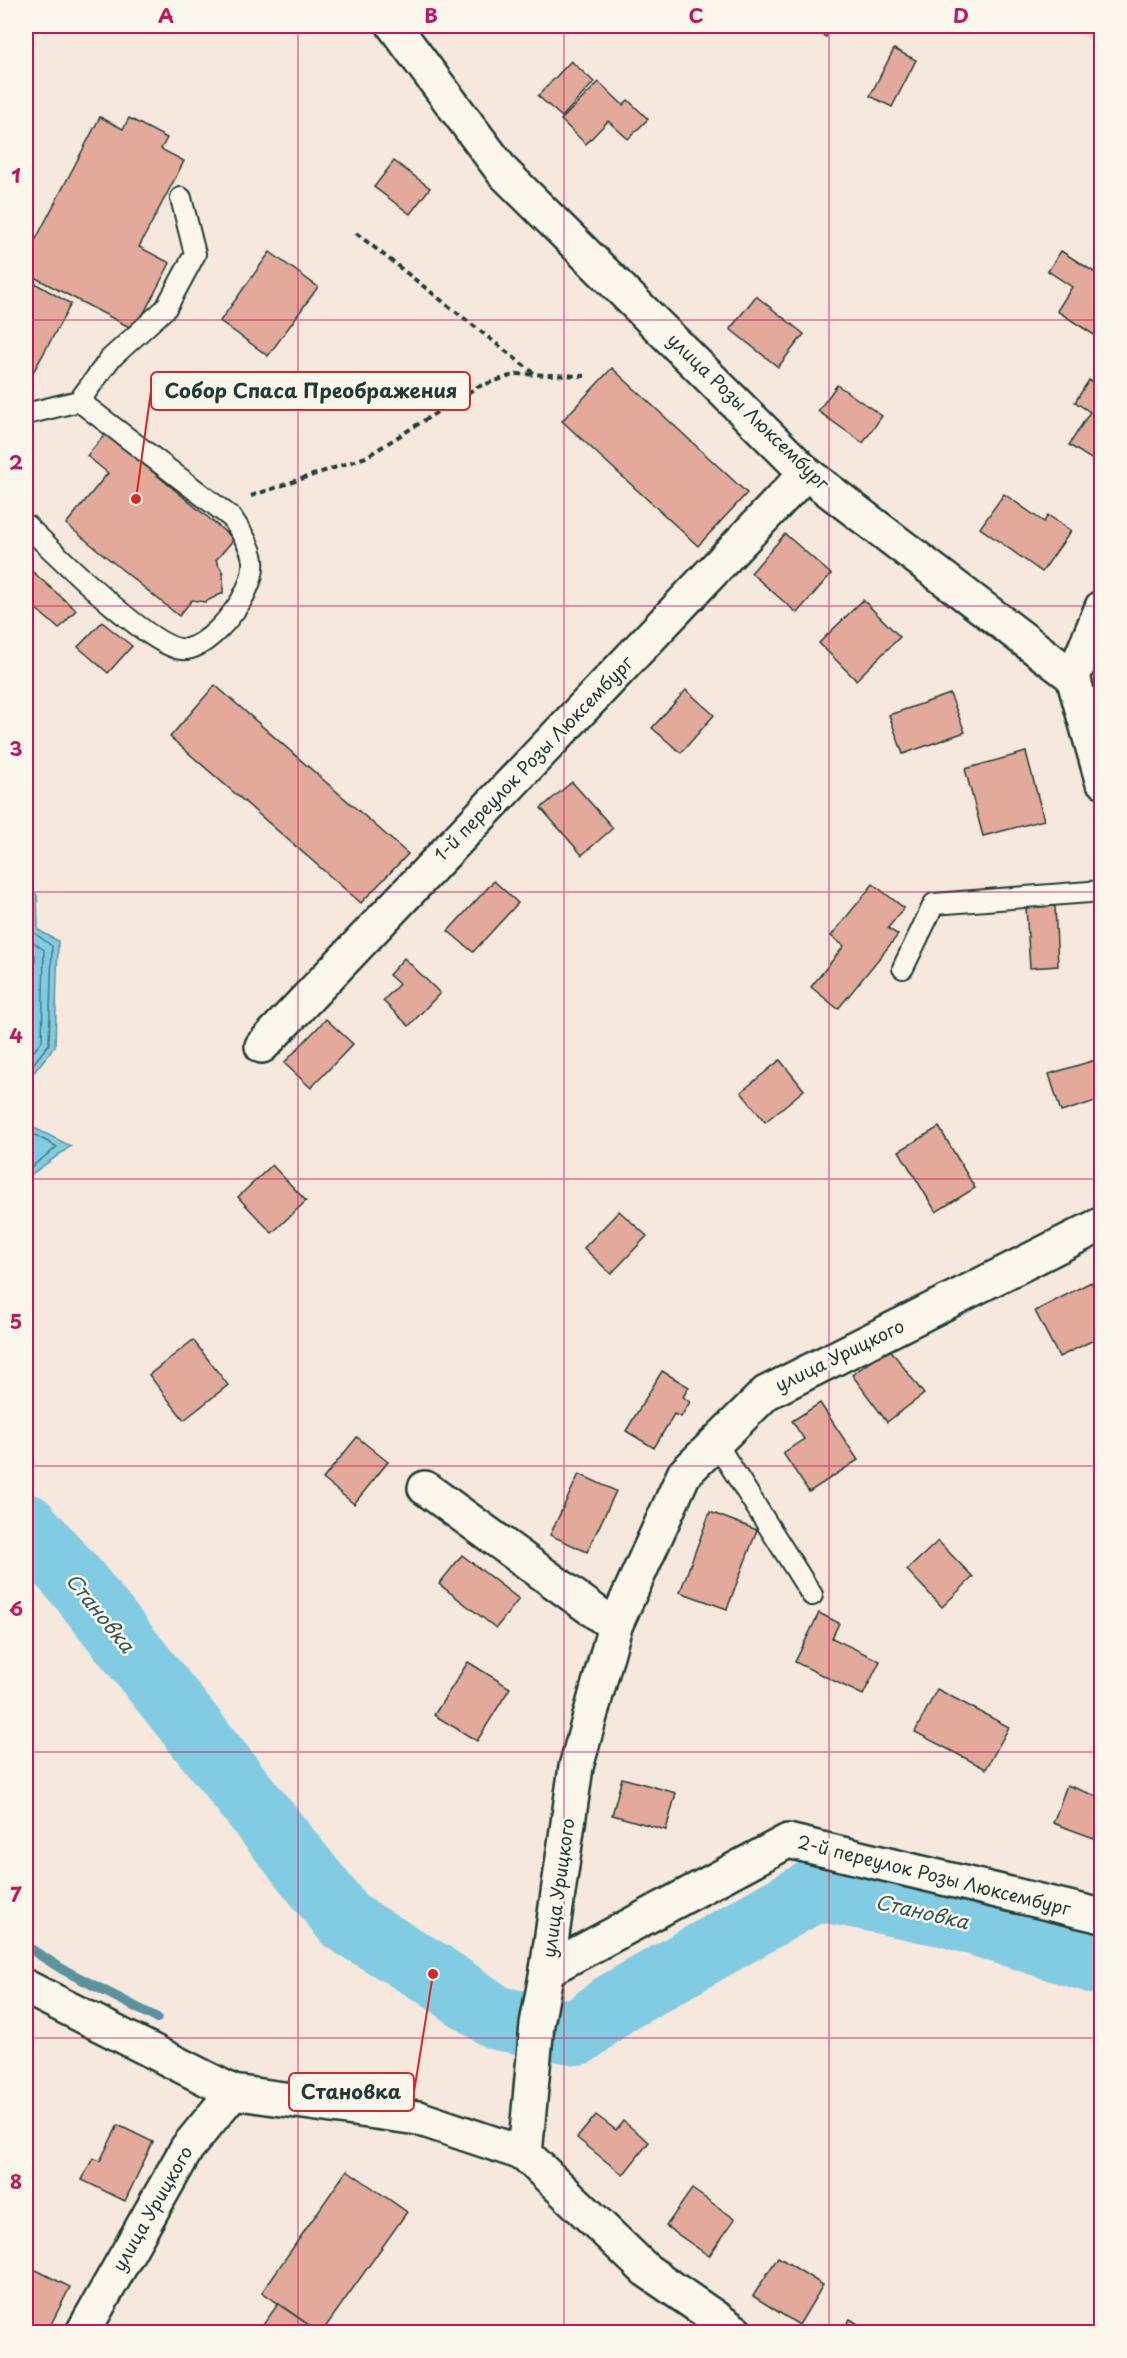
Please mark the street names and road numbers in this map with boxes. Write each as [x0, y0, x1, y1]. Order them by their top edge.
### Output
street label: улица Розы Люксембург [662, 326, 837, 496]
street label: 1-й переулок Розы Люксембург [427, 648, 639, 867]
street label: улица Урицкого [770, 1312, 909, 1398]
street label: улица Урицкого [534, 1816, 581, 1959]
street label: 2-й переулок Розы Люксембург [795, 1827, 1075, 1922]
street label: улица Урицкого [105, 2141, 199, 2276]

